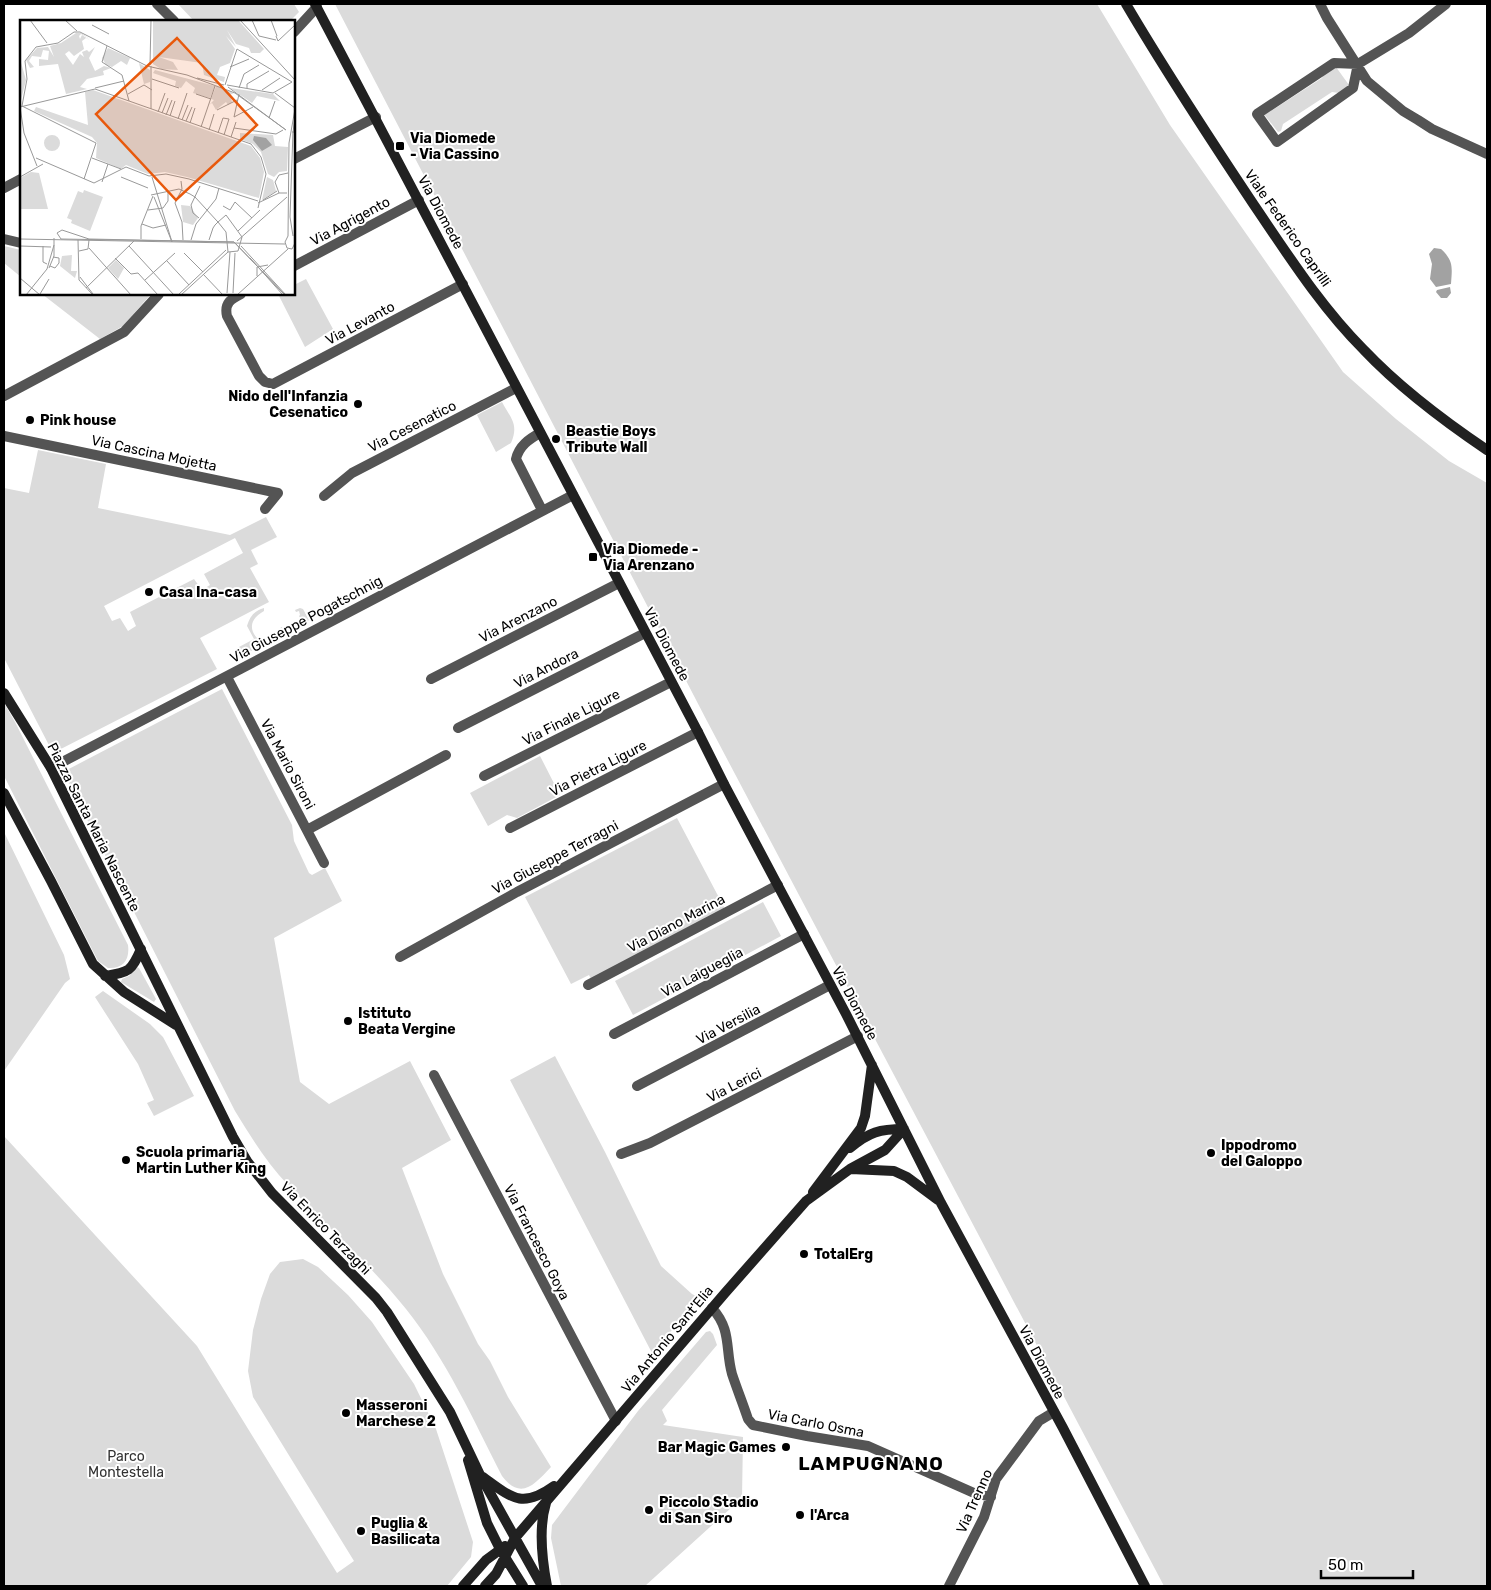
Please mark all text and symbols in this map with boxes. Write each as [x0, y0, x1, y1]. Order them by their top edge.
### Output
inset map [20, 20, 295, 295]
place label: Via Diomede - Via Cassino [410, 130, 499, 163]
marker: Via Diomede - Via Cassino [394, 140, 406, 152]
street label: Viale Federico Caprilli [1241, 166, 1334, 290]
street label: Via Diomede [414, 172, 467, 252]
street label: Via Agrigento [308, 193, 393, 250]
street label: Via Levanto [323, 298, 398, 349]
place label: Nido dell'Infanzia Cesenatico [228, 388, 348, 421]
street label: Via Cesenatico [365, 397, 459, 456]
marker: Nido dell'Infanzia Cesenatico [352, 398, 364, 410]
place label: Pink house [40, 412, 116, 429]
marker: Pink house [24, 414, 36, 426]
place label: Beastie Boys Tribute Wall [566, 423, 656, 456]
street label: Via Cascina Mojetta [90, 432, 218, 475]
marker: Beastie Boys Tribute Wall [550, 433, 562, 445]
place label: Via Diomede - Via Arenzano [603, 541, 698, 574]
marker: Via Diomede - Via Arenzano [587, 551, 599, 563]
street label: Via Giuseppe Pogatschnig [227, 572, 385, 667]
place label: Casa Ina-casa [159, 584, 257, 601]
marker: Casa Ina-casa [143, 586, 155, 598]
street label: Via Arenzano [476, 592, 560, 646]
street label: Via Diomede [640, 604, 693, 684]
street label: Via Andora [511, 645, 581, 692]
street label: Via Finale Ligure [520, 685, 623, 749]
street label: Via Mario Sironi [257, 716, 319, 812]
street label: Via Pietra Ligure [547, 737, 650, 800]
street label: Piazza Santa Maria Nascente [43, 740, 144, 915]
street label: Via Giuseppe Terragni [489, 817, 621, 898]
street label: Via Diano Marina [624, 891, 728, 956]
street label: Via Laigueglia [658, 944, 746, 1001]
street label: Via Diomede [828, 963, 881, 1043]
street label: Via Versilia [693, 1001, 763, 1048]
place label: Istituto Beata Vergine [358, 1005, 456, 1038]
marker: Istituto Beata Vergine [342, 1015, 354, 1027]
street label: Via Lerici [704, 1064, 764, 1106]
place label: Ippodromo del Galoppo [1221, 1137, 1302, 1170]
place label: Scuola primaria Martin Luther King [136, 1144, 266, 1177]
marker: Ippodromo del Galoppo [1205, 1147, 1217, 1159]
marker: Scuola primaria Martin Luther King [120, 1154, 132, 1166]
street label: Via Enrico Terzaghi [277, 1178, 375, 1279]
street label: Via Francesco Goya [500, 1182, 573, 1303]
place label: TotalErg [814, 1246, 873, 1263]
marker: TotalErg [798, 1248, 810, 1260]
street label: Via Antonio Sant'Elia [618, 1282, 717, 1396]
street label: Via Diomede [1015, 1322, 1068, 1402]
place label: Masseroni Marchese 2 [356, 1397, 436, 1430]
street label: Via Carlo Osma [766, 1406, 865, 1441]
marker: Masseroni Marchese 2 [340, 1407, 352, 1419]
place label: Bar Magic Games [658, 1439, 776, 1456]
marker: Bar Magic Games [780, 1441, 792, 1453]
park label: Parco Montestella [88, 1448, 164, 1481]
district label: LAMPUGNANO [798, 1452, 944, 1475]
street label: Via Trenno [953, 1467, 996, 1536]
place label: Piccolo Stadio di San Siro [659, 1494, 759, 1527]
marker: Piccolo Stadio di San Siro [643, 1504, 655, 1516]
place label: l'Arca [810, 1507, 849, 1524]
marker: l'Arca [794, 1509, 806, 1521]
place label: Puglia & Basilicata [371, 1515, 440, 1548]
marker: Puglia & Basilicata [355, 1525, 367, 1537]
scale bar [1321, 1548, 1414, 1580]
text: 50 m [1328, 1556, 1363, 1574]

